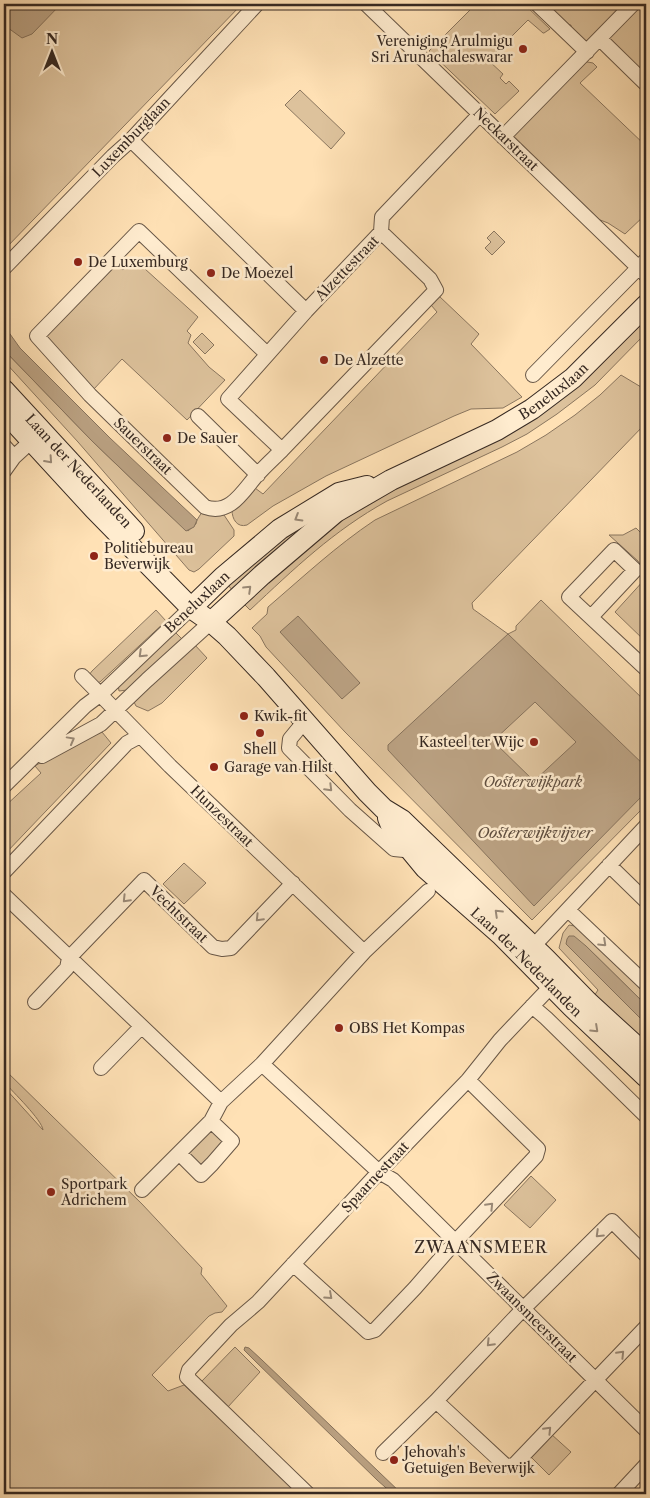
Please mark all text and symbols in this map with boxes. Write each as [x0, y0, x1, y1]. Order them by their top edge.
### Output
north arrow [28, 28, 78, 78]
text: N [46, 30, 58, 48]
place label: Vereniging Arulmigu Sri Arunachaleswarar [371, 32, 513, 66]
marker: Vereniging Arulmigu Sri Arunachaleswarar [517, 43, 529, 55]
street label: Luxemburglaan [88, 93, 174, 181]
street label: Neckarstraat [470, 103, 543, 175]
street label: Alzettestraat [311, 232, 383, 305]
place label: De Luxemburg [88, 253, 188, 271]
marker: De Luxemburg [72, 256, 84, 268]
place label: De Moezel [221, 264, 293, 282]
marker: De Moezel [205, 267, 217, 279]
place label: De Alzette [334, 351, 404, 369]
marker: De Alzette [318, 354, 330, 366]
street label: Beneluxlaan [516, 359, 592, 424]
street label: Laan der Nederlanden [21, 410, 136, 532]
street label: Sauerstraat [110, 414, 176, 478]
place label: De Sauer [177, 429, 238, 447]
marker: De Sauer [161, 432, 173, 444]
one-way arrow [43, 454, 52, 463]
one-way arrow [294, 512, 303, 522]
place label: Politiebureau Beverwijk [104, 539, 194, 573]
marker: Politiebureau Beverwijk [88, 550, 100, 562]
street label: Beneluxlaan [161, 567, 234, 637]
one-way arrow [242, 586, 251, 595]
one-way arrow [138, 648, 147, 657]
place label: Kwik-fit [254, 707, 307, 725]
marker: Kwik-fit [238, 710, 250, 722]
marker: Shell [254, 727, 266, 739]
place label: Kasteel ter Wijc [419, 733, 524, 751]
one-way arrow [66, 736, 75, 746]
marker: Kasteel ter Wijc [528, 736, 540, 748]
place label: Shell [243, 740, 277, 758]
place label: Garage van Hilst [224, 758, 333, 776]
marker: Garage van Hilst [208, 761, 220, 773]
park label: Oosterwijkpark [484, 773, 583, 791]
street label: Hunzestraat [187, 781, 257, 851]
one-way arrow [323, 782, 332, 791]
water label: Oosterwijkvijver [477, 823, 594, 842]
street label: Vechtstraat [145, 881, 212, 946]
one-way arrow [123, 893, 132, 902]
street label: Laan der Nederlanden [467, 903, 586, 1021]
one-way arrow [495, 910, 504, 919]
one-way arrow [256, 913, 265, 922]
one-way arrow [597, 937, 606, 946]
place label: OBS Het Kompas [349, 1019, 465, 1037]
marker: OBS Het Kompas [333, 1022, 345, 1034]
one-way arrow [590, 1023, 599, 1032]
street label: Spaarnestraat [337, 1138, 413, 1216]
place label: Sportpark Adrichem [60, 1175, 128, 1209]
marker: Sportpark Adrichem [45, 1186, 57, 1198]
one-way arrow [484, 1203, 493, 1212]
one-way arrow [596, 1229, 605, 1238]
district label: ZWAANSMEER [414, 1237, 548, 1257]
street label: Zwaansmeerstraat [483, 1268, 581, 1366]
one-way arrow [324, 1290, 333, 1299]
one-way arrow [487, 1338, 496, 1347]
one-way arrow [615, 1351, 624, 1360]
one-way arrow [542, 1427, 551, 1436]
place label: Jehovah's Getuigen Beverwijk [402, 1443, 536, 1477]
marker: Jehovah's Getuigen Beverwijk [388, 1454, 400, 1466]

